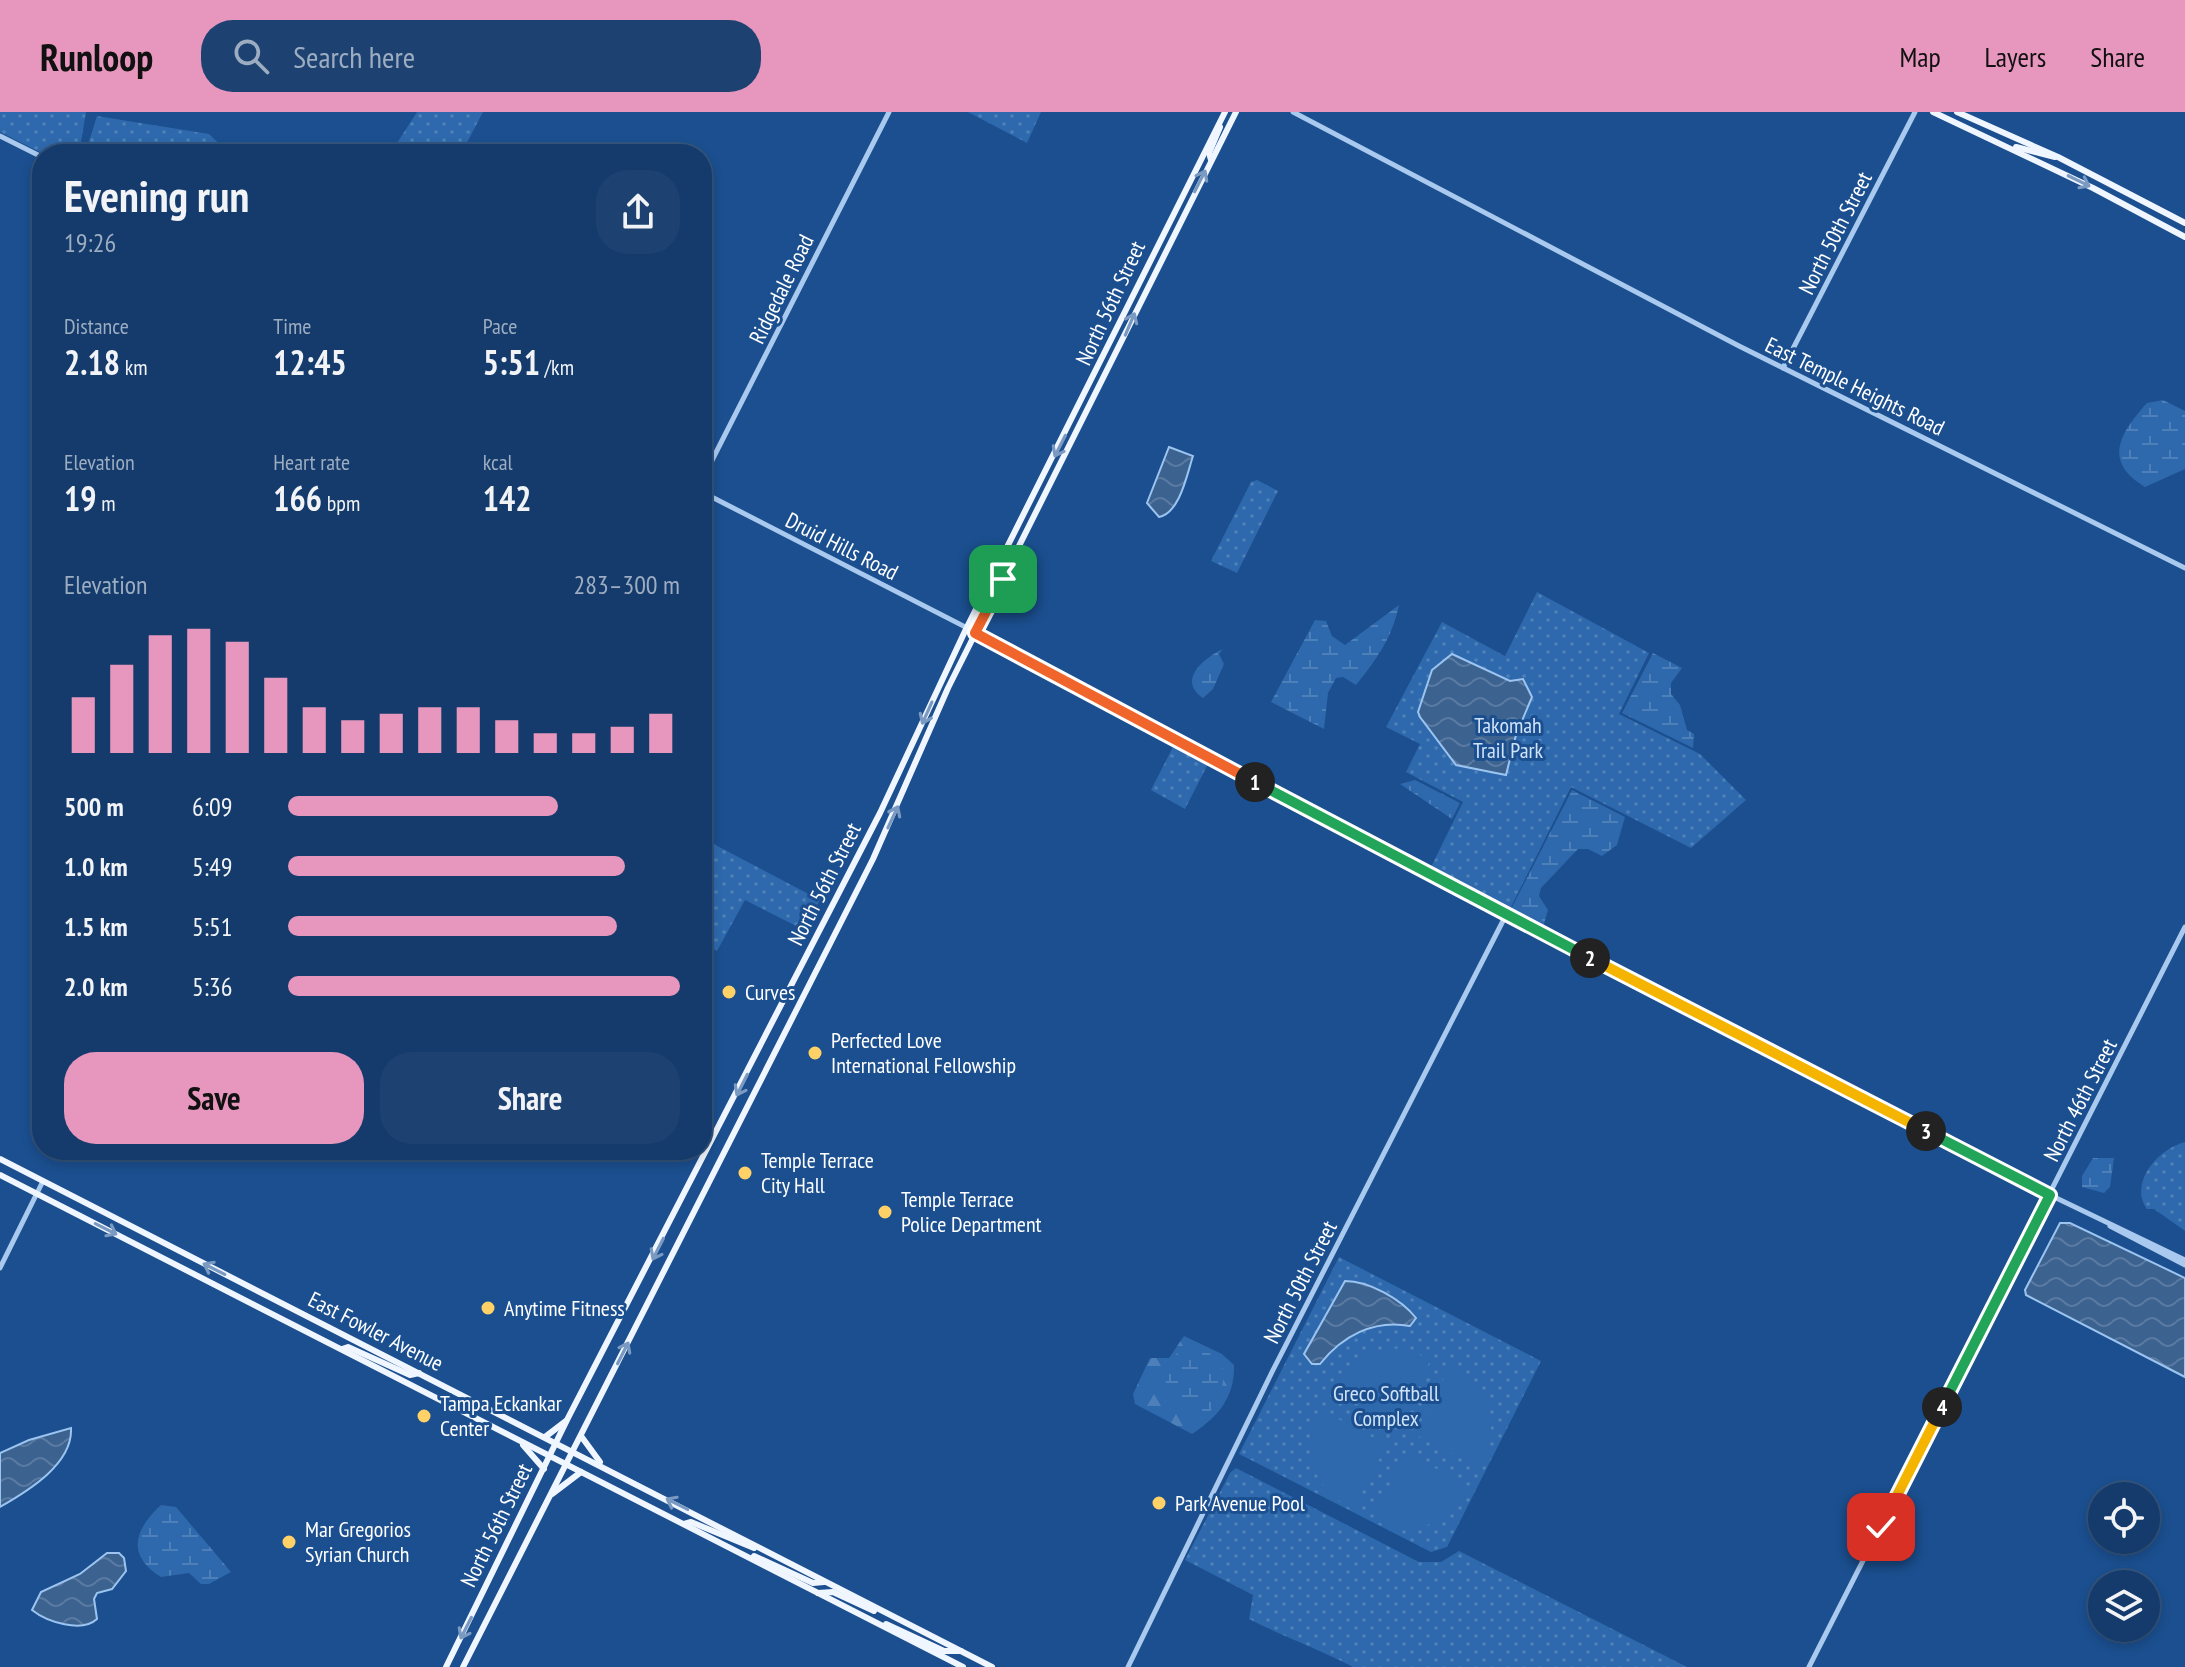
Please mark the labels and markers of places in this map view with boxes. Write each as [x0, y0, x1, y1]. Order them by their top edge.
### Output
pin [969, 545, 1037, 613]
pin: 1 [1235, 762, 1275, 802]
pin: 2 [1570, 938, 1610, 978]
place label: Curves [745, 978, 795, 1006]
marker: Curves [720, 983, 738, 1001]
place label: Perfected Love International Fellowship [831, 1026, 1016, 1079]
marker: Perfected Love International Fellowship [806, 1044, 824, 1062]
pin: 3 [1906, 1111, 1946, 1151]
place label: Temple Terrace City Hall [761, 1146, 874, 1199]
marker: Temple Terrace City Hall [736, 1164, 754, 1182]
place label: Temple Terrace Police Department [901, 1185, 1042, 1238]
marker: Temple Terrace Police Department [876, 1203, 894, 1221]
place label: Anytime Fitness [504, 1294, 625, 1322]
marker: Anytime Fitness [479, 1299, 497, 1317]
pin: 4 [1922, 1387, 1962, 1427]
place label: Tampa Eckankar Center [440, 1389, 562, 1442]
marker: Tampa Eckankar Center [415, 1407, 433, 1425]
place label: Park Avenue Pool [1175, 1489, 1306, 1517]
pin [1847, 1493, 1915, 1561]
marker: Park Avenue Pool [1150, 1494, 1168, 1512]
place label: Mar Gregorios Syrian Church [305, 1515, 411, 1568]
marker: Mar Gregorios Syrian Church [280, 1533, 298, 1551]

